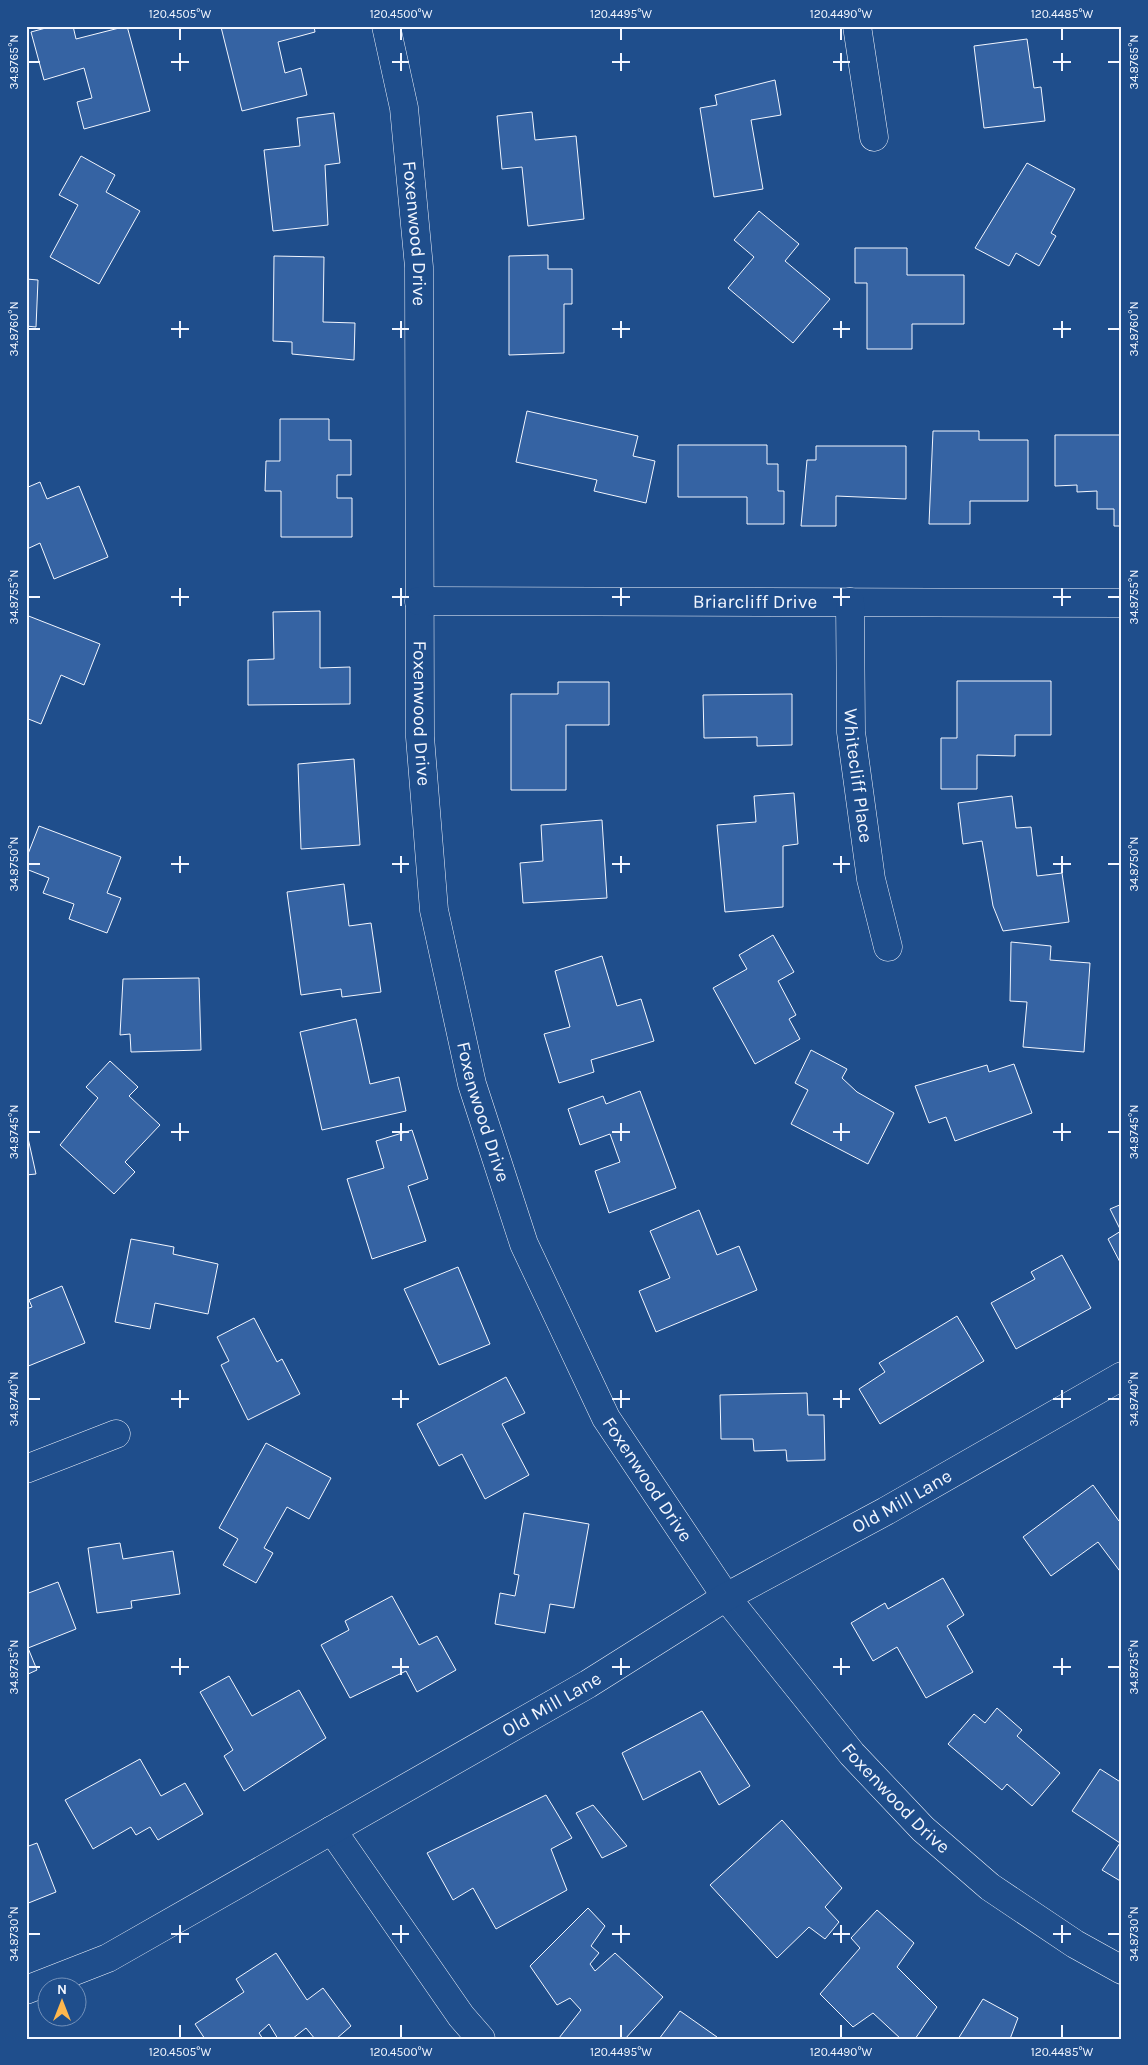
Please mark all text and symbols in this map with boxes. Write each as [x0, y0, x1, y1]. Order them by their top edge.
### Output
text: 120.4505°W [149, 7, 211, 21]
text: 120.4500°W [370, 7, 433, 21]
text: 120.4495°W [590, 7, 652, 21]
text: 120.4490°W [810, 7, 873, 21]
text: 120.4485°W [1031, 7, 1094, 21]
text: 34.8765°N [7, 35, 21, 89]
text: 34.8765°N [1127, 35, 1141, 89]
street label: Foxenwood Drive [398, 160, 430, 306]
text: 34.8760°N [7, 301, 21, 357]
text: 34.8760°N [1127, 301, 1141, 357]
text: 34.8755°N [7, 570, 21, 624]
text: 34.8755°N [1127, 570, 1141, 624]
street label: Briarcliff Drive [693, 591, 817, 613]
street label: Foxenwood Drive [409, 641, 435, 787]
street label: Whitecliff Place [840, 708, 877, 844]
text: 34.8750°N [7, 836, 21, 892]
text: 34.8750°N [1127, 836, 1141, 892]
street label: Foxenwood Drive [452, 1040, 514, 1185]
text: 34.8745°N [7, 1105, 21, 1159]
text: 34.8745°N [1127, 1105, 1141, 1159]
text: 34.8740°N [7, 1371, 21, 1427]
text: 34.8740°N [1127, 1371, 1141, 1427]
street label: Foxenwood Drive [598, 1413, 697, 1546]
street label: Old Mill Lane [848, 1465, 956, 1538]
text: 34.8735°N [7, 1639, 21, 1695]
text: 34.8735°N [1127, 1639, 1141, 1695]
street label: Old Mill Lane [498, 1667, 605, 1742]
street label: Foxenwood Drive [837, 1739, 954, 1858]
text: 34.8730°N [7, 1906, 21, 1962]
text: 34.8730°N [1127, 1906, 1141, 1962]
north arrow [38, 1978, 88, 2028]
text: N [57, 1981, 67, 1998]
text: 120.4505°W [149, 2045, 211, 2059]
text: 120.4500°W [370, 2045, 433, 2059]
text: 120.4495°W [590, 2045, 652, 2059]
text: 120.4490°W [810, 2045, 873, 2059]
text: 120.4485°W [1031, 2045, 1094, 2059]

